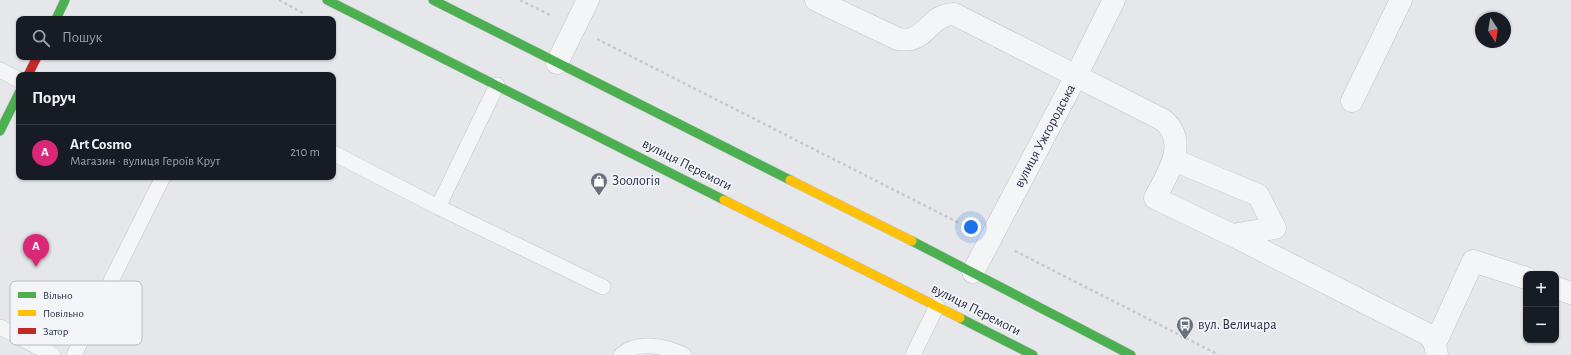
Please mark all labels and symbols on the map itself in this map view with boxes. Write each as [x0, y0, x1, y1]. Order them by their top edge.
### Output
north arrow [1475, 12, 1511, 48]
street label: вулиця Ужгородська [1012, 82, 1078, 190]
street label: вулиця Перемоги [640, 136, 734, 194]
shop icon: Зоологія [589, 171, 609, 196]
place label: Зоологія [612, 174, 660, 188]
your location [961, 217, 981, 237]
pin: A [23, 234, 49, 267]
legend [10, 281, 142, 345]
street label: вулиця Перемоги [929, 281, 1023, 339]
text: Вільно [43, 290, 73, 301]
text: Повільно [43, 308, 84, 319]
bus stop icon: вул. Величара [1175, 315, 1195, 340]
place label: вул. Величара [1198, 318, 1277, 332]
text: Затор [43, 326, 69, 337]

